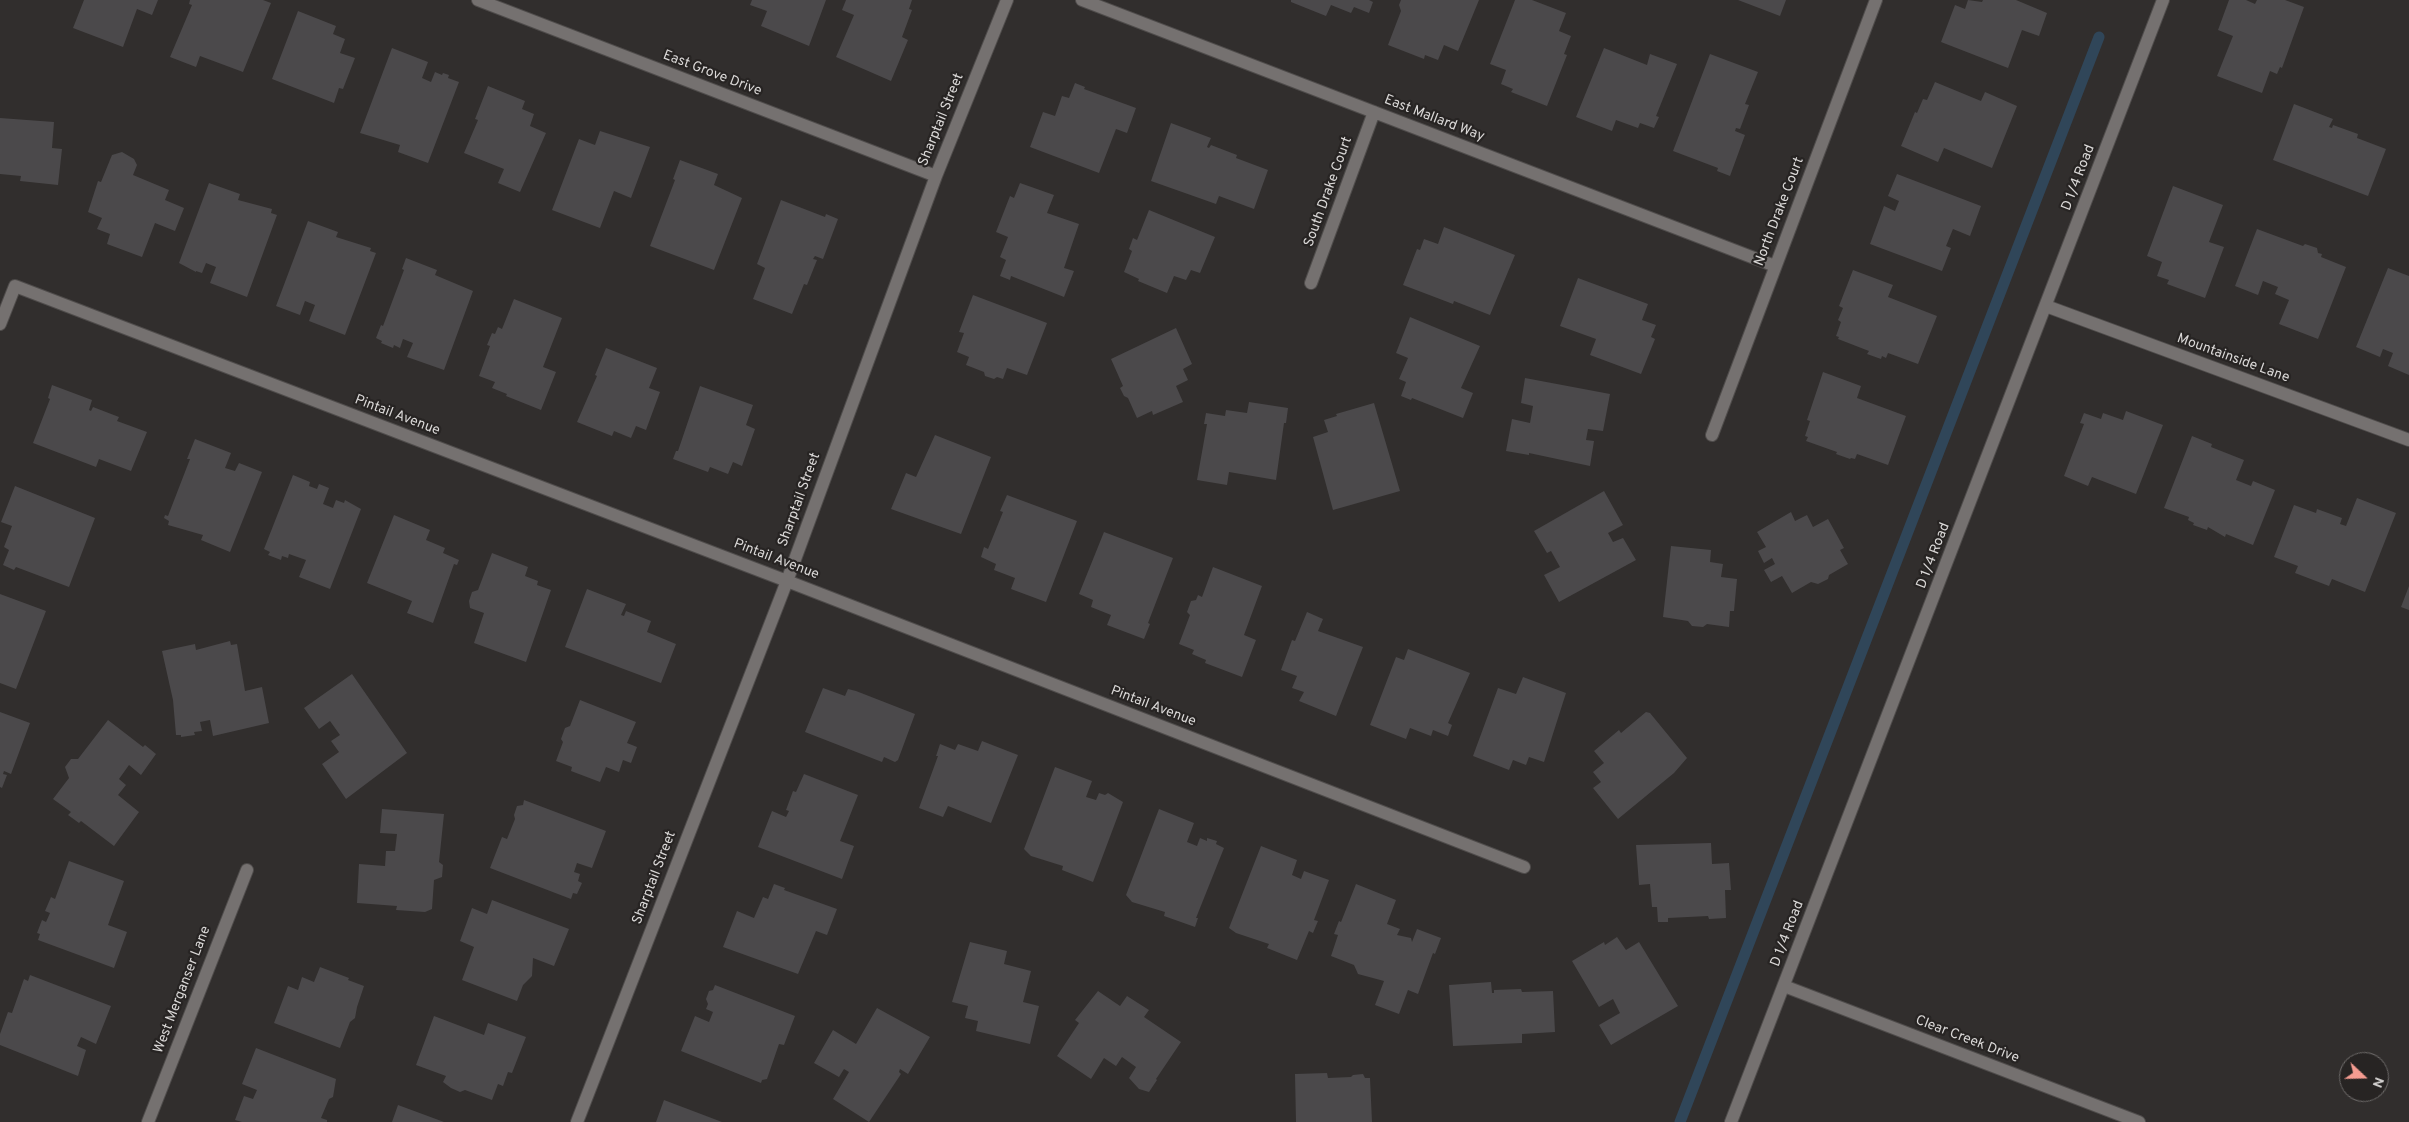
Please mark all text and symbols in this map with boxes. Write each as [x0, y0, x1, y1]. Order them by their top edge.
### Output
street label: East Grove Drive [660, 47, 764, 101]
street label: Sharptail Street [916, 71, 968, 169]
street label: East Mallard Way [1381, 92, 1487, 146]
street label: South Drake Court [1301, 135, 1357, 249]
street label: D 1/4 Road [2059, 143, 2099, 213]
street label: North Drake Court [1751, 155, 1809, 269]
street label: Mountainside Lane [2174, 331, 2292, 387]
street label: Pintail Avenue [352, 392, 442, 440]
street label: Sharptail Street [775, 451, 825, 549]
street label: D 1/4 Road [1914, 521, 1954, 591]
street label: Pintail Avenue [731, 536, 821, 584]
street label: Pintail Avenue [1108, 683, 1198, 731]
street label: Sharptail Street [629, 829, 681, 927]
street label: D 1/4 Road [1768, 899, 1808, 969]
street label: West Merganser Lane [151, 924, 215, 1056]
street label: Clear Creek Drive [1913, 1012, 2021, 1068]
north arrow [2339, 1052, 2389, 1102]
text: N [2368, 1074, 2387, 1090]

